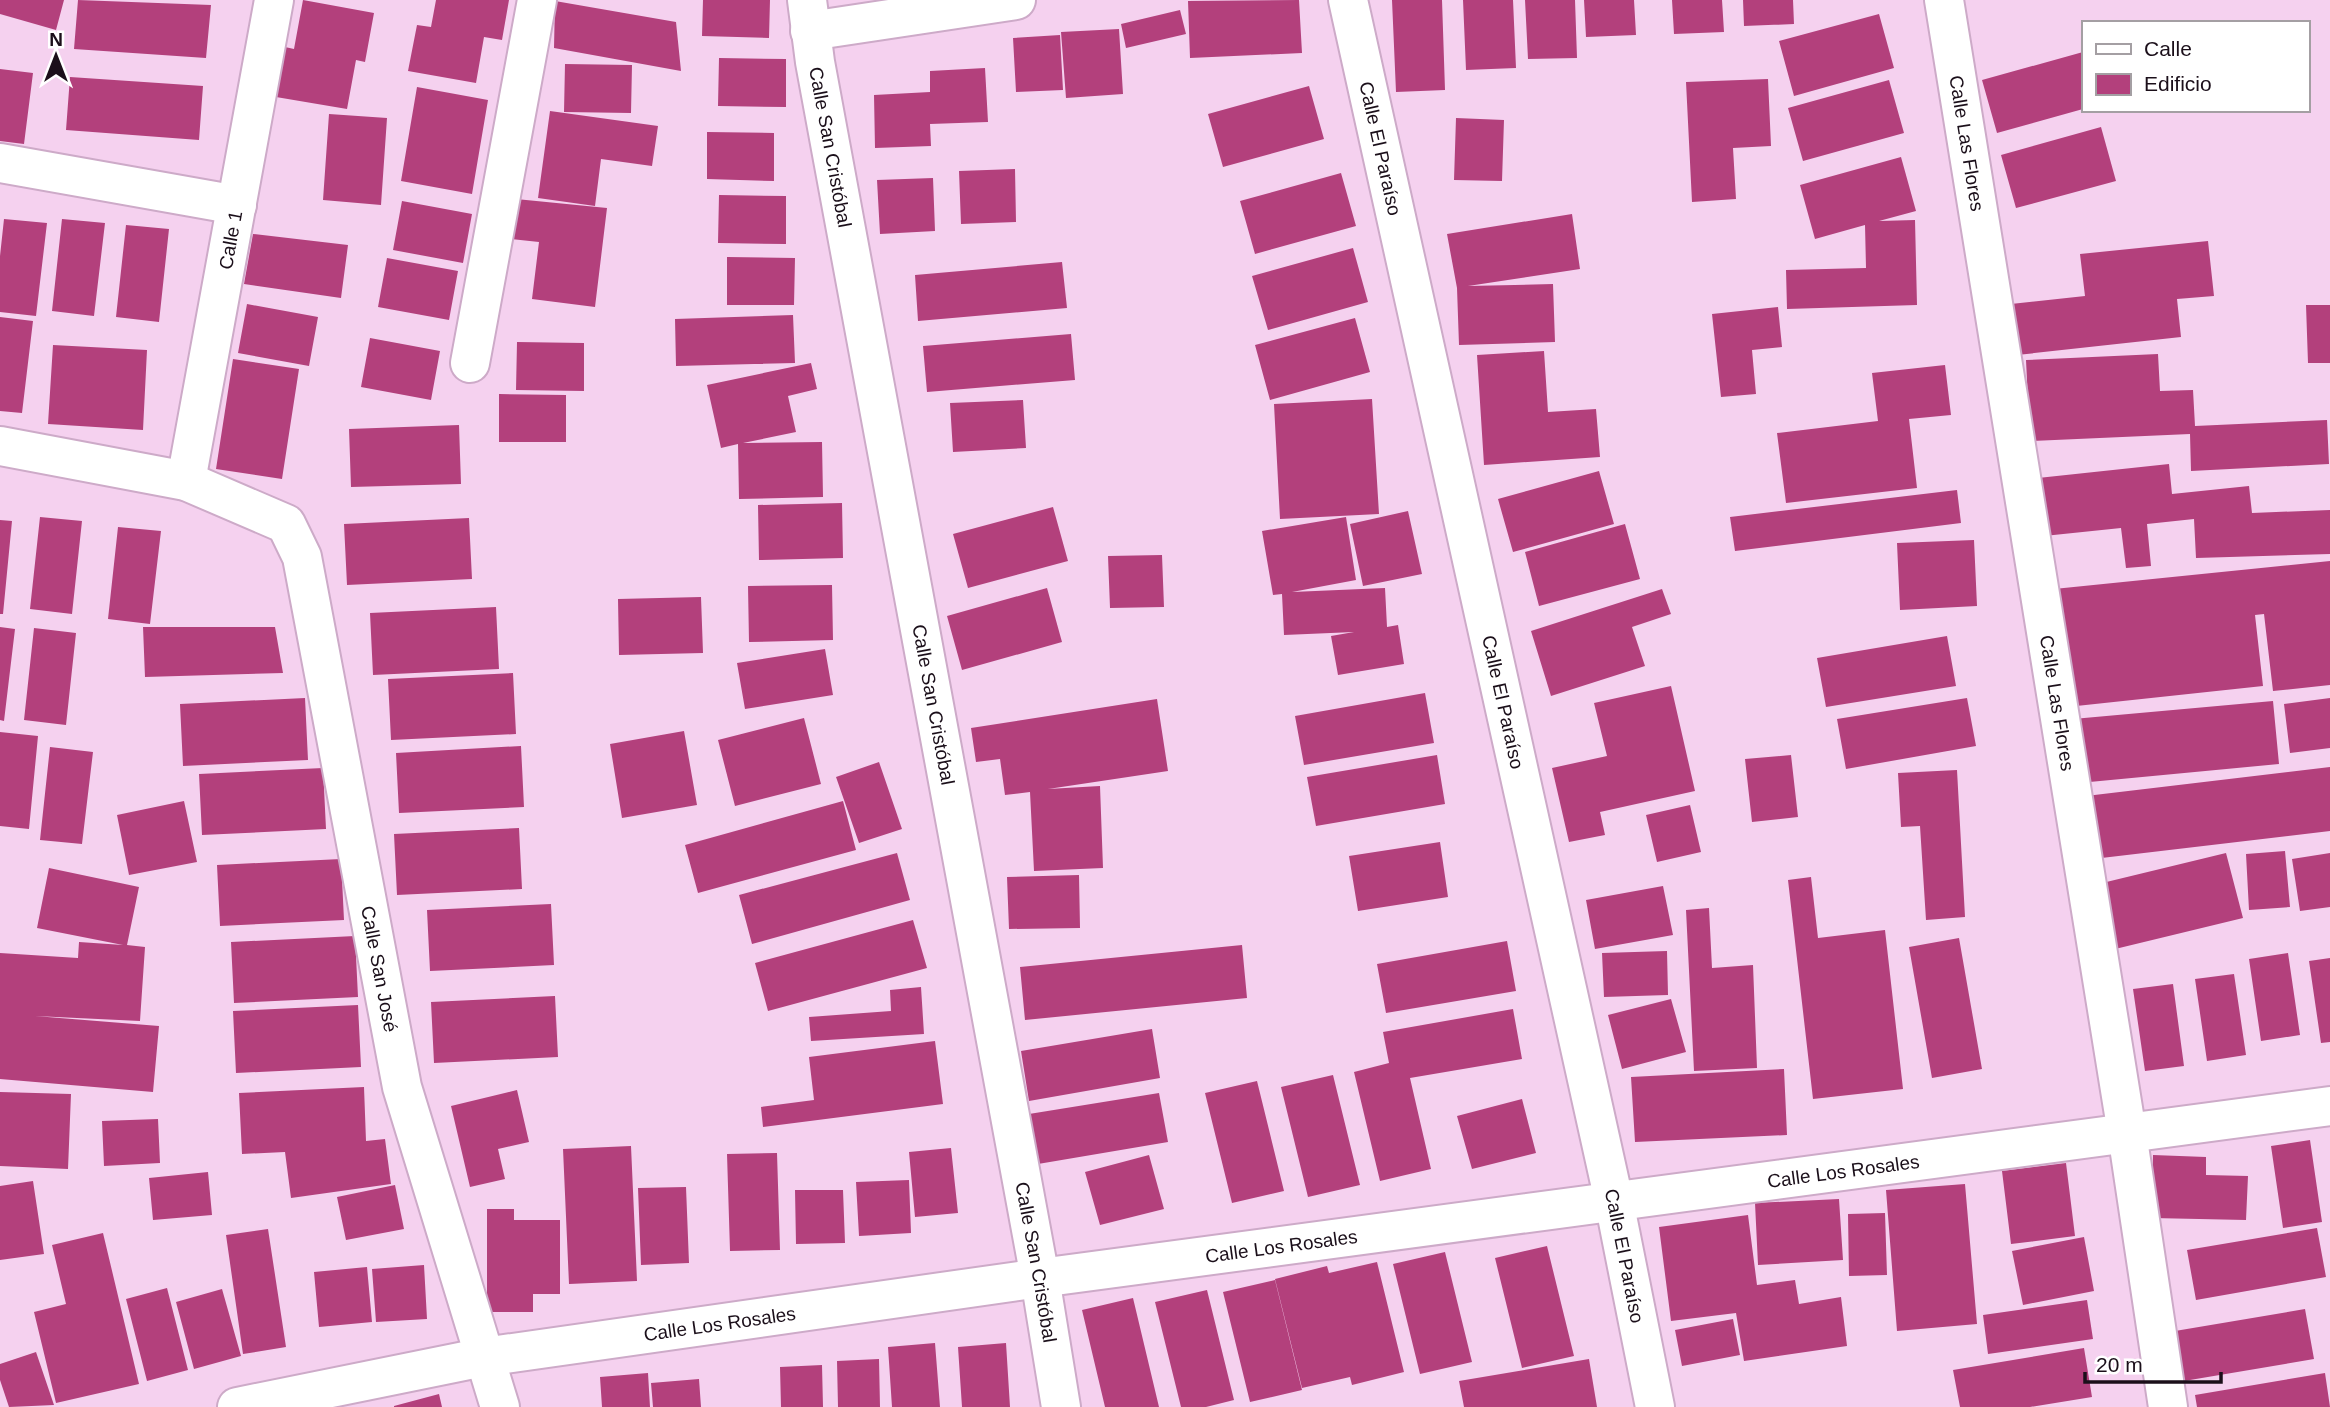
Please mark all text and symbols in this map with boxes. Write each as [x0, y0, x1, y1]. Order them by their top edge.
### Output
north arrow [21, 21, 91, 91]
legend [2082, 21, 2309, 112]
text: N [49, 29, 63, 50]
text: Calle [2144, 37, 2192, 60]
street label: Calle San Cristóbal [805, 65, 855, 229]
text: Edificio [2144, 72, 2212, 95]
street label: Calle Las Flores [1945, 74, 1988, 213]
street label: Calle El Paraíso [1355, 80, 1405, 217]
street label: Calle 1 [215, 209, 246, 271]
street label: Calle San Cristóbal [908, 623, 959, 787]
street label: Calle El Paraíso [1478, 633, 1528, 771]
street label: Calle Las Flores [2036, 633, 2078, 772]
street label: Calle San José [357, 904, 401, 1034]
street label: Calle Los Rosales [1766, 1151, 1921, 1192]
street label: Calle San Cristóbal [1011, 1180, 1060, 1344]
street label: Calle El Paraíso [1601, 1187, 1648, 1325]
street label: Calle Los Rosales [1204, 1226, 1359, 1267]
street label: Calle Los Rosales [642, 1303, 797, 1345]
scale bar [2085, 1340, 2222, 1384]
text: 20 m [2096, 1353, 2143, 1376]

